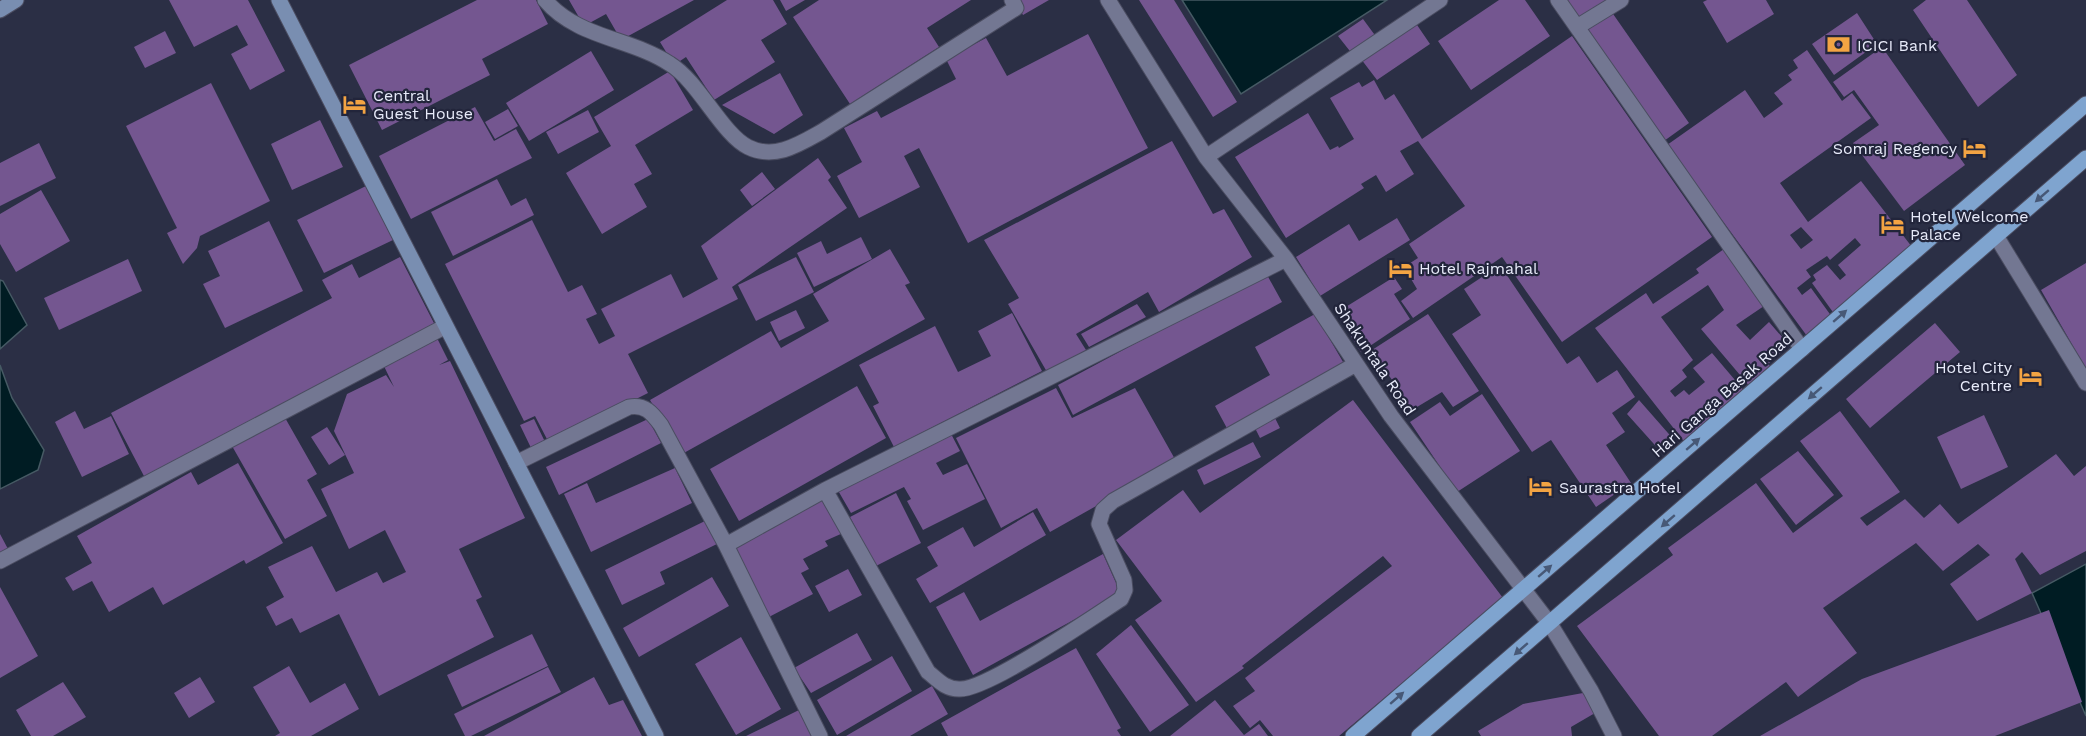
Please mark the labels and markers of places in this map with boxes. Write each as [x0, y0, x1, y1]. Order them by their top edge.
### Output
bank icon: ICICI Bank [1826, 32, 1852, 58]
place label: ICICI Bank [1857, 36, 1937, 55]
place label: Central Guest House [373, 86, 473, 123]
hotel icon: Central Guest House [342, 91, 368, 117]
hotel icon: Somraj Regency [1962, 135, 1988, 161]
place label: Somraj Regency [1833, 139, 1958, 158]
place label: Hotel Welcome Palace [1910, 207, 2028, 244]
hotel icon: Hotel Welcome Palace [1879, 212, 1905, 238]
hotel icon: Hotel Rajmahal [1388, 255, 1414, 281]
place label: Hotel Rajmahal [1419, 259, 1538, 278]
place label: Hotel City Centre [1935, 358, 2013, 395]
hotel icon: Hotel City Centre [2017, 363, 2043, 389]
hotel icon: Saurastra Hotel [1528, 474, 1554, 500]
place label: Saurastra Hotel [1559, 478, 1681, 497]

